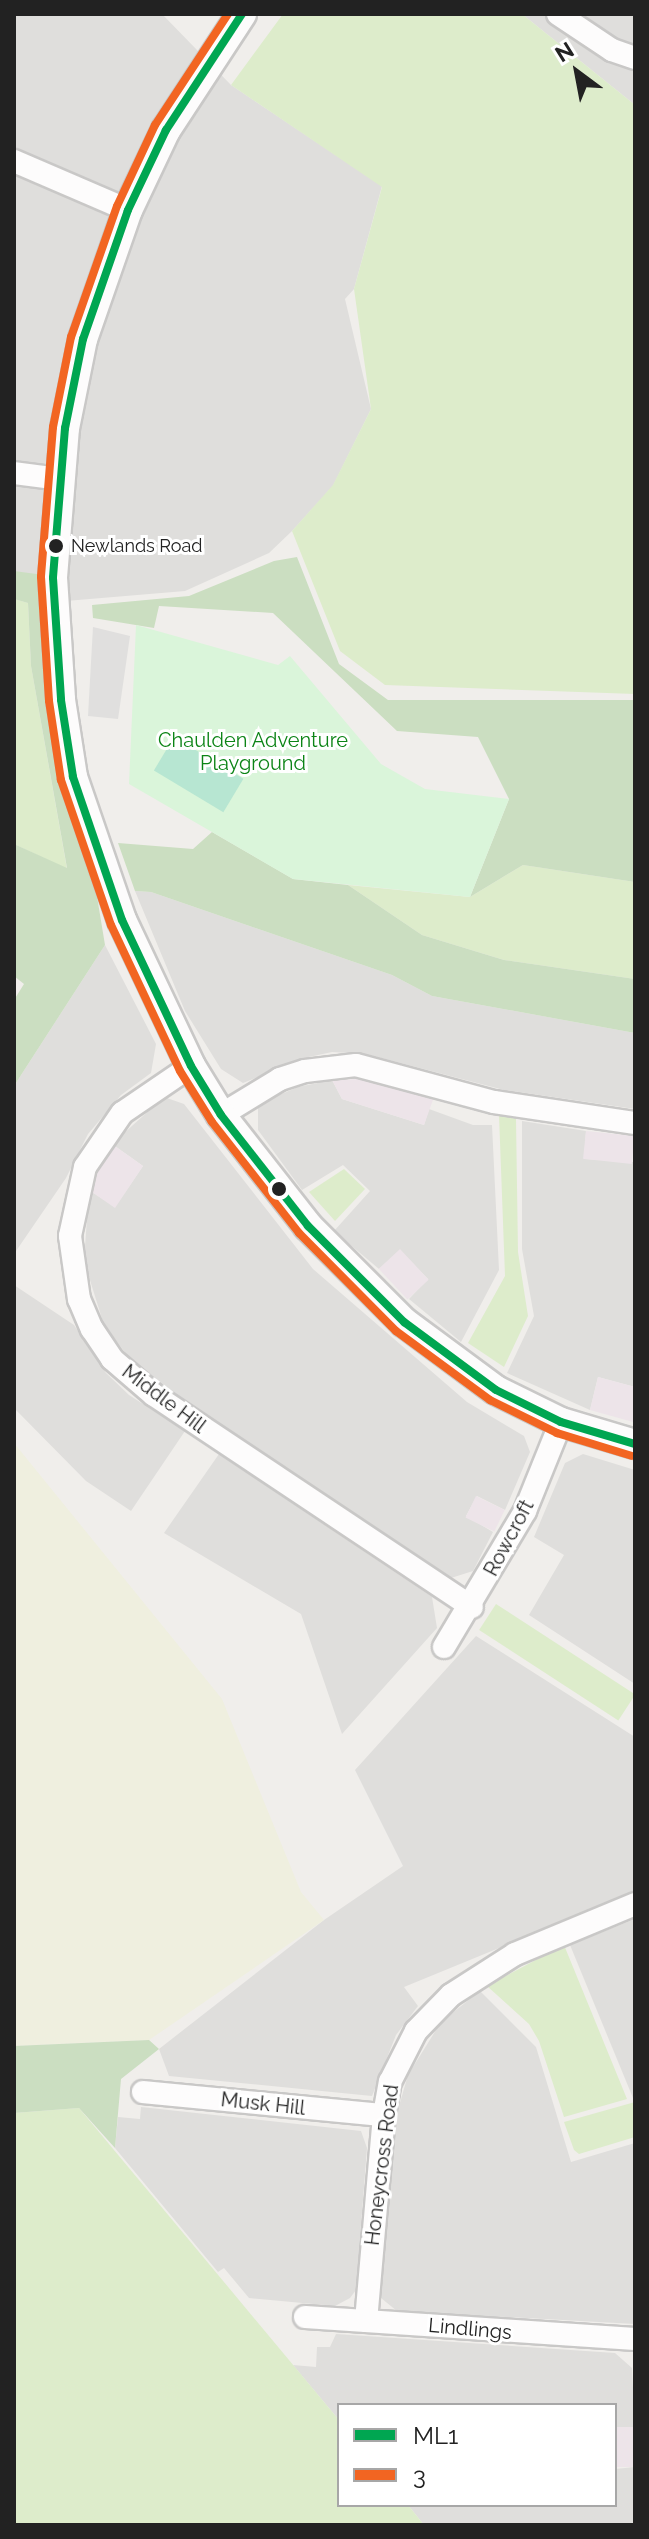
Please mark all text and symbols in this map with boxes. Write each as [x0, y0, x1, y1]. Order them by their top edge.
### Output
north arrow [537, 32, 617, 112]
text: N [550, 36, 578, 67]
place label: Newlands Road [71, 535, 203, 557]
marker: Newlands Road [48, 538, 64, 554]
park label: Chaulden Adventure Playground [158, 728, 348, 775]
unlabelled marker [271, 1181, 287, 1197]
street label: Middle Hill [117, 1360, 211, 1438]
street label: Rowcroft [479, 1496, 539, 1580]
street label: Honeycross Road [360, 2083, 404, 2247]
street label: Musk Hill [220, 2088, 306, 2120]
street label: Lindlings [427, 2313, 513, 2345]
legend [337, 2403, 617, 2507]
text: ML1 [413, 2421, 458, 2450]
text: 3 [413, 2461, 426, 2490]

